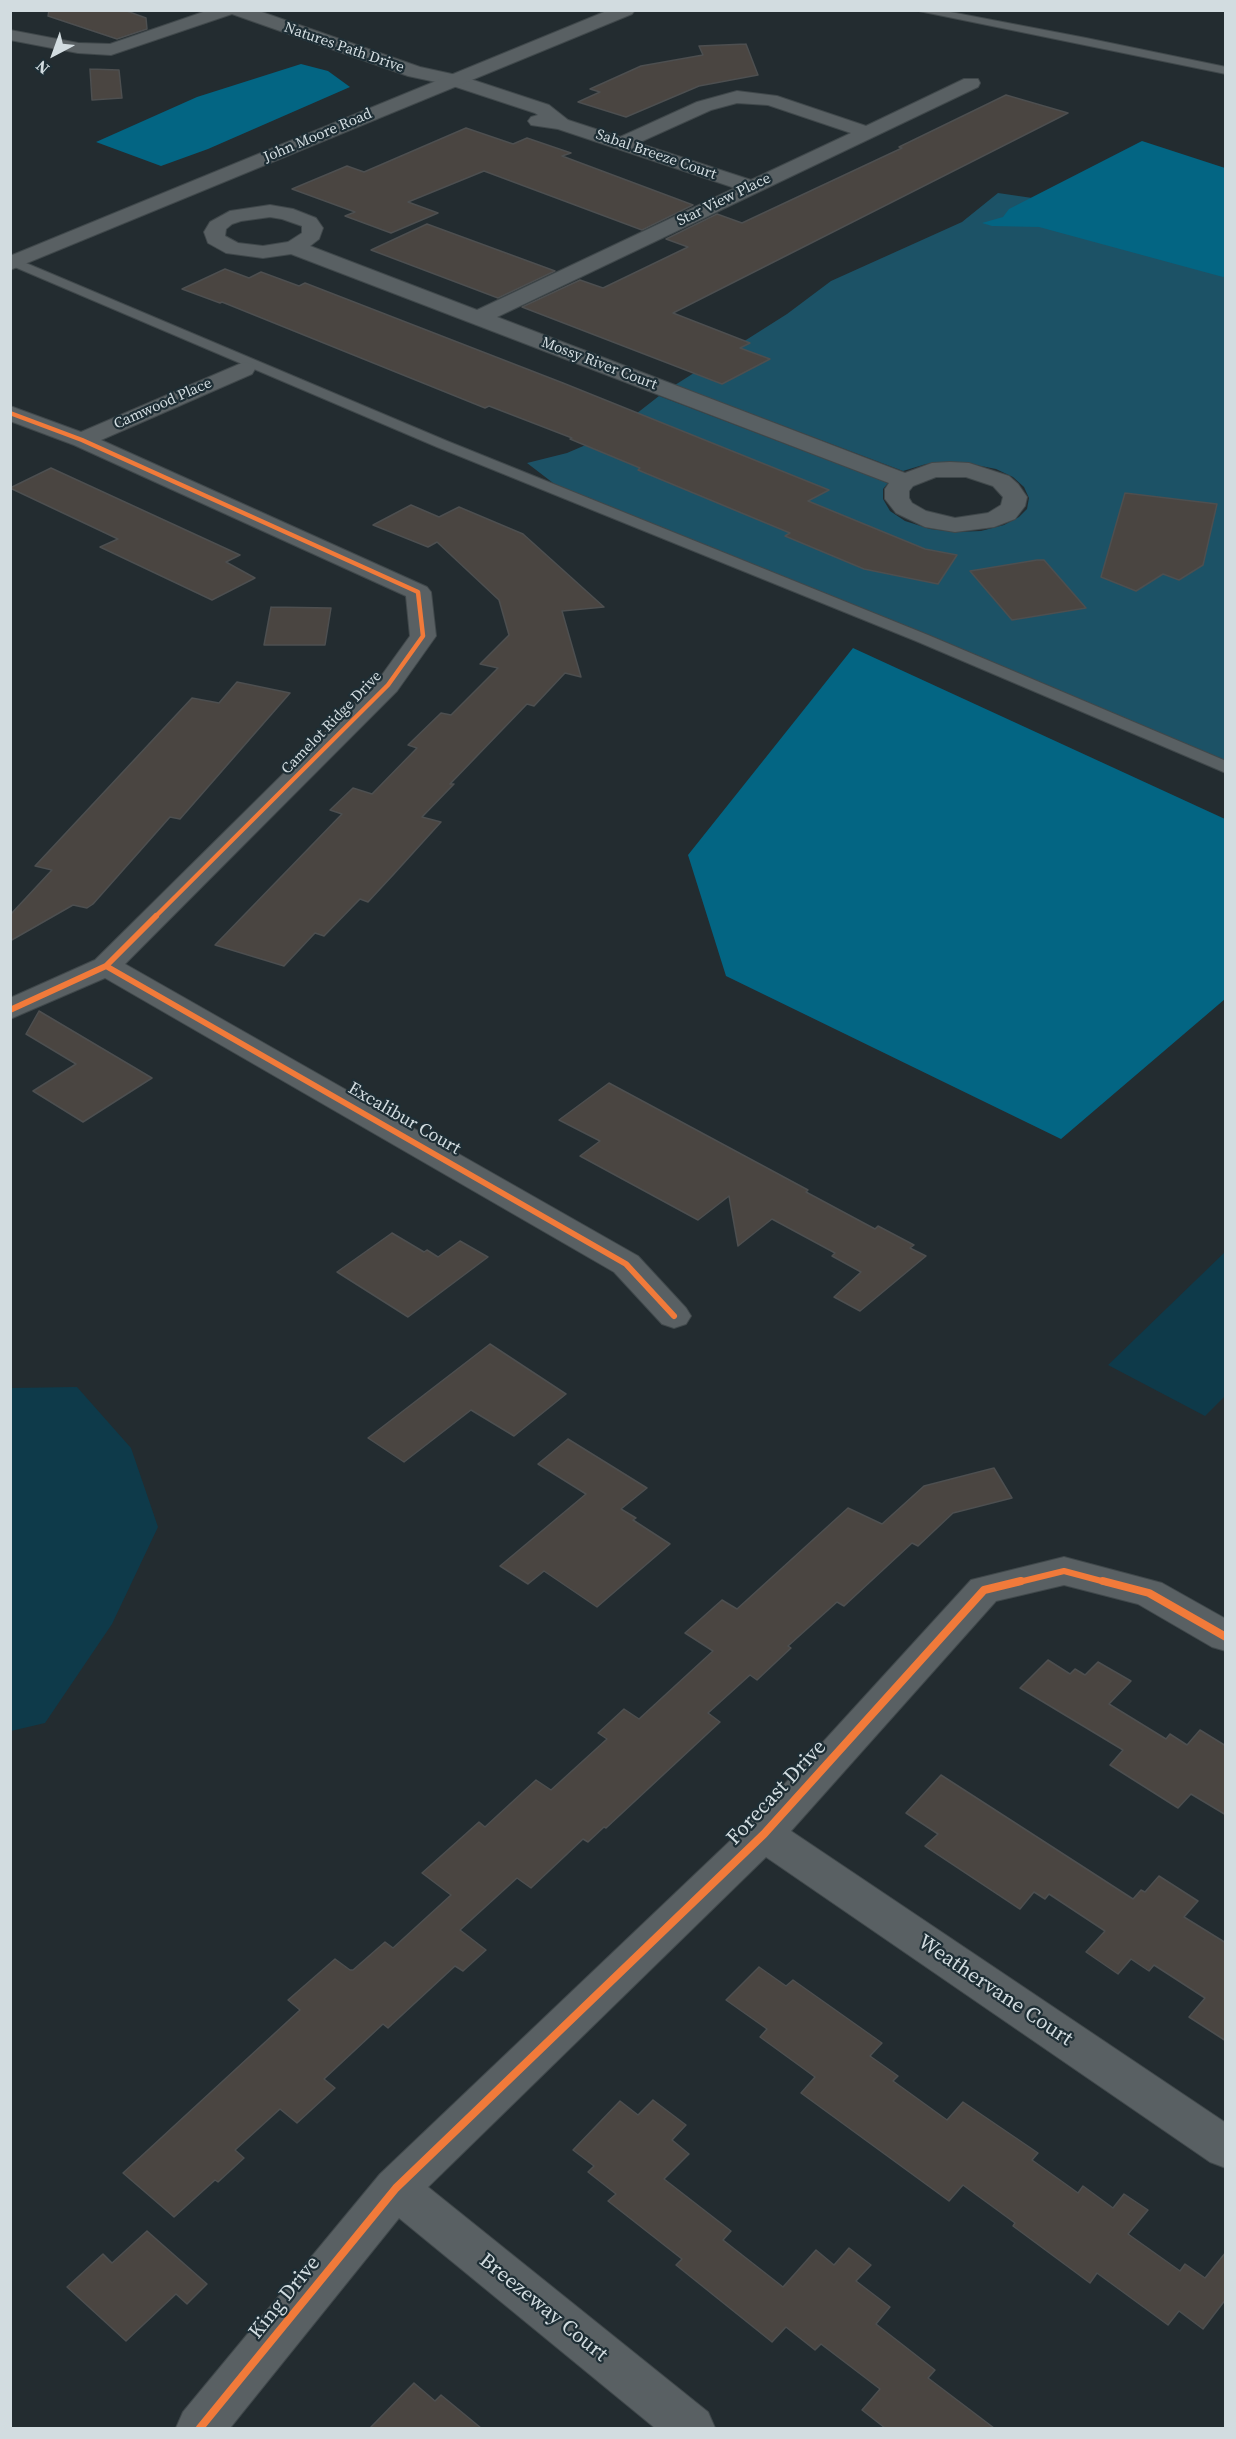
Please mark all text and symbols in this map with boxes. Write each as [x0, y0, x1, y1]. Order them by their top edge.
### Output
street label: Natures Path Drive [282, 19, 406, 77]
north arrow [24, 24, 84, 84]
text: N [31, 55, 54, 80]
street label: John Moore Road [261, 105, 375, 167]
street label: Sabal Breeze Court [593, 126, 719, 184]
street label: Star View Place [674, 170, 774, 230]
street label: Mossy River Court [539, 334, 659, 394]
street label: Camwood Place [111, 374, 215, 434]
street label: Camelot Ridge Drive [278, 668, 386, 778]
street label: Excalibur Court [344, 1078, 464, 1160]
street label: Forecast Drive [722, 1735, 832, 1851]
street label: Weathervane Court [913, 1930, 1077, 2052]
street label: Breezeway Court [474, 2248, 612, 2368]
street label: King Drive [244, 2251, 326, 2345]

